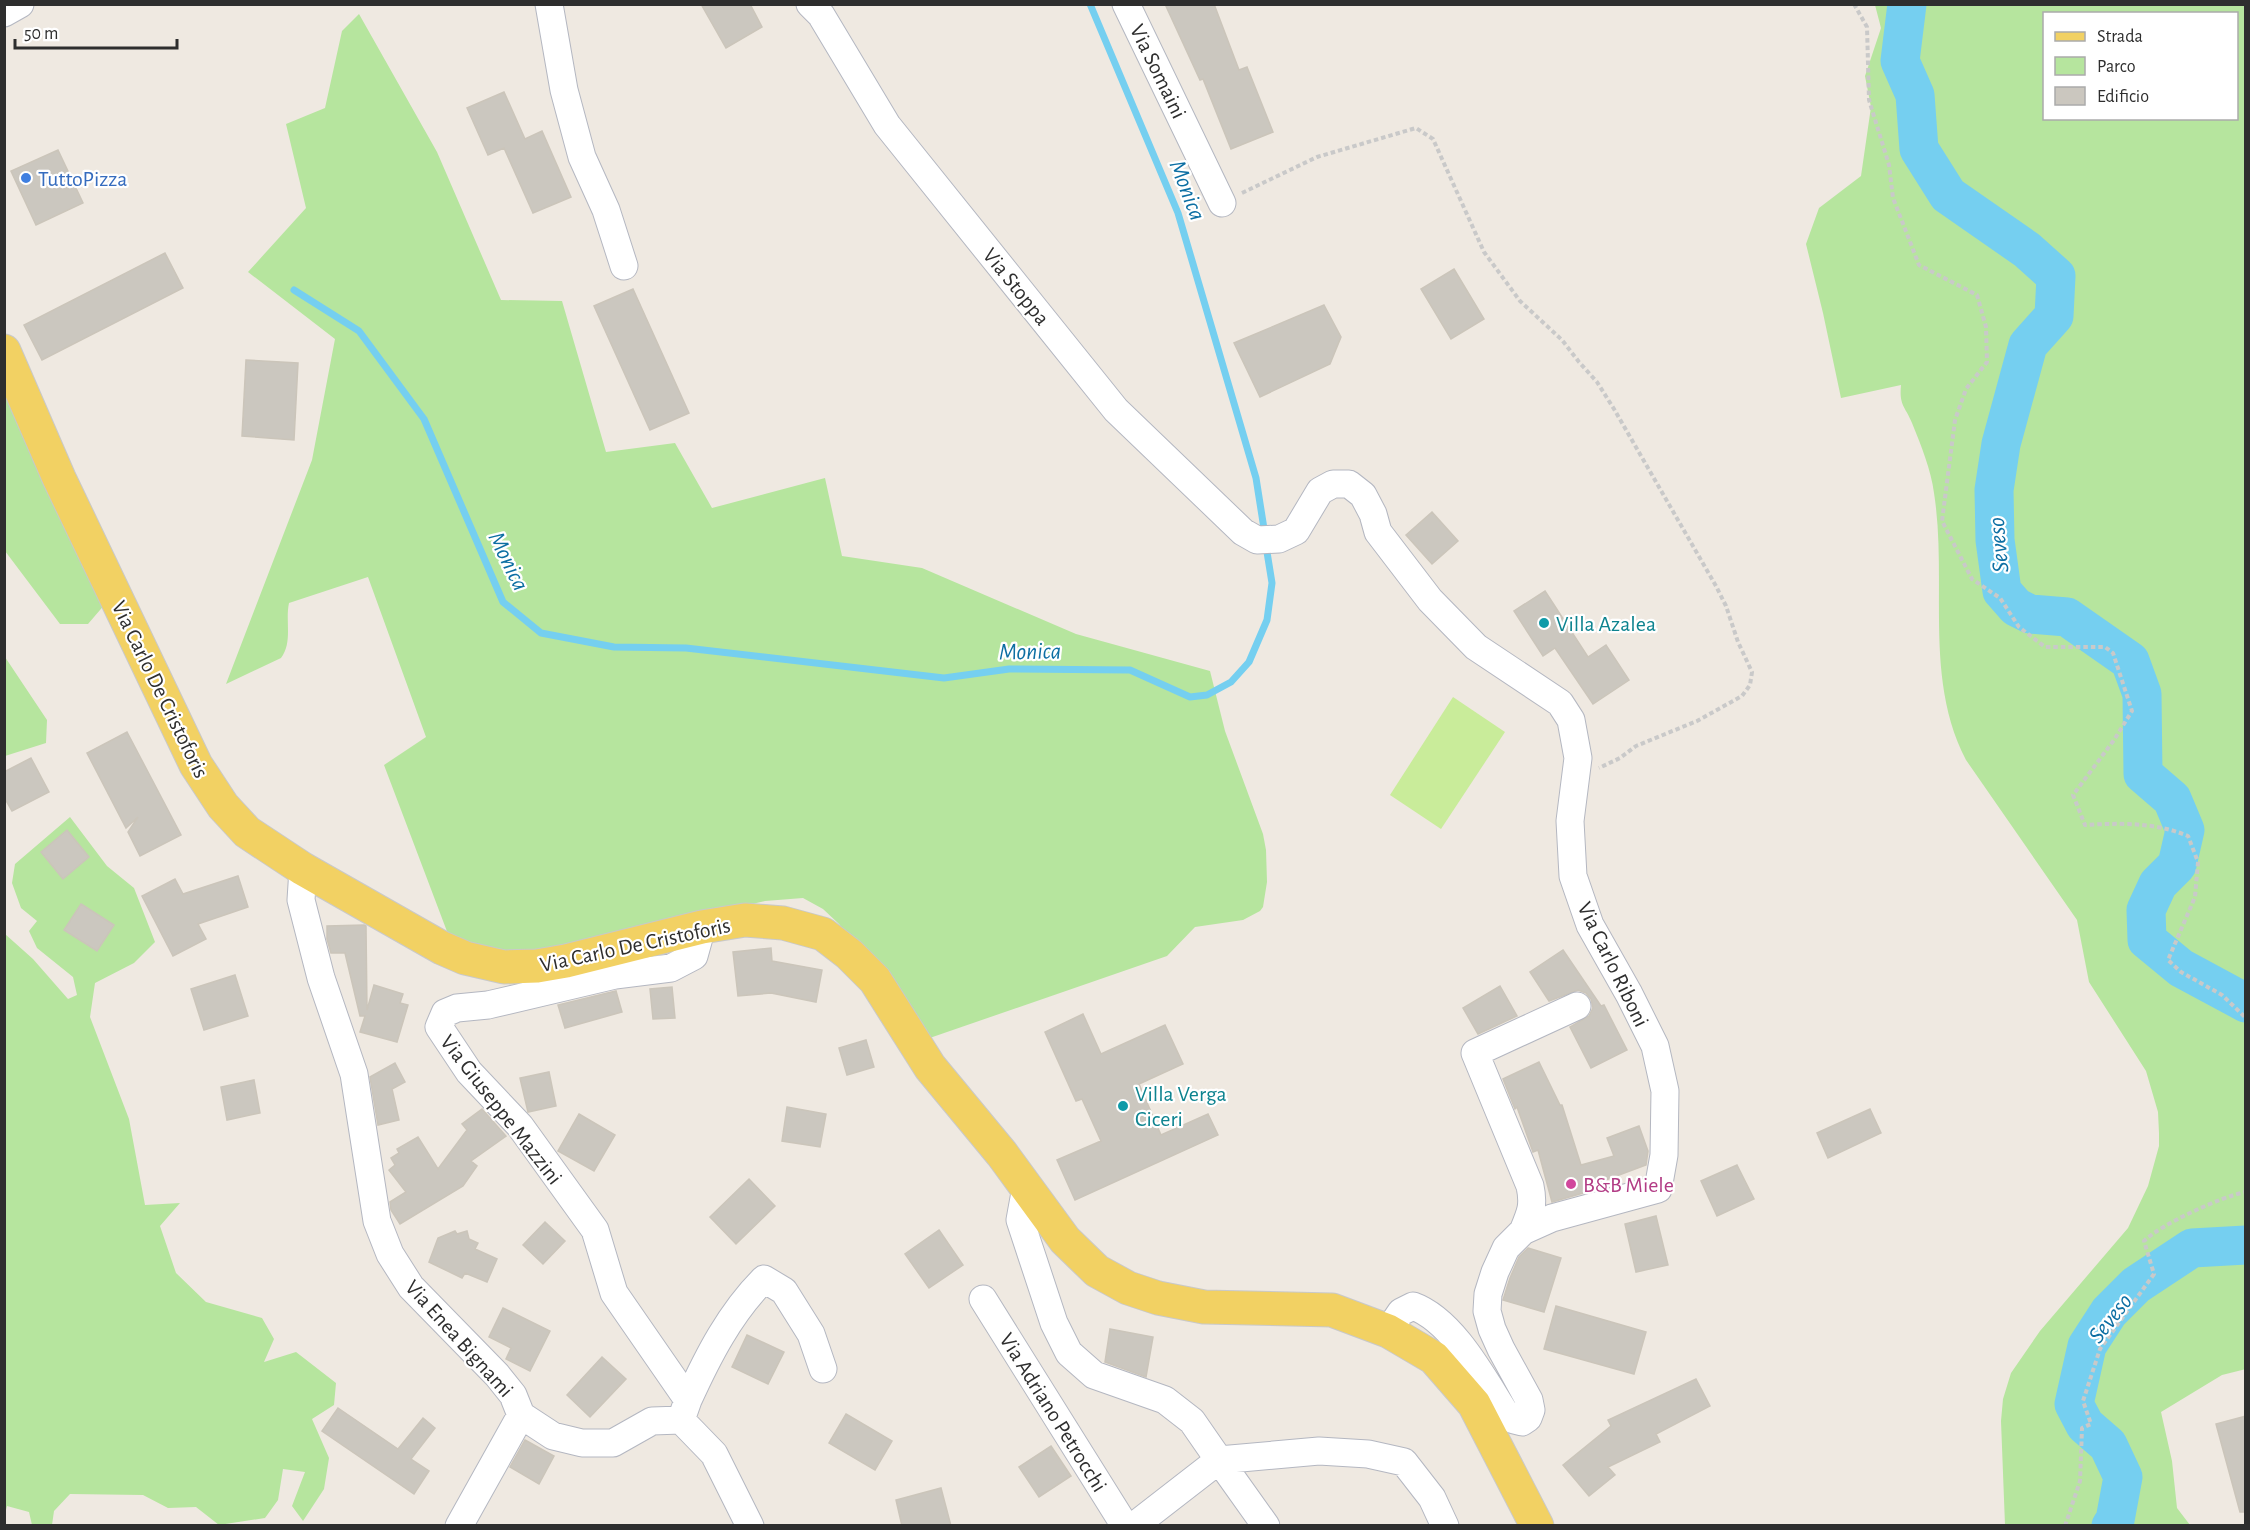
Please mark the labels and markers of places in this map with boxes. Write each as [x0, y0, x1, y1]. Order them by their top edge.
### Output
place label: TuttoPizza [38, 168, 128, 190]
marker: TuttoPizza [19, 171, 33, 185]
place label: Villa Azalea [1556, 613, 1656, 635]
marker: Villa Azalea [1537, 616, 1551, 630]
place label: Villa Verga Ciceri [1135, 1083, 1227, 1130]
marker: Villa Verga Ciceri [1116, 1099, 1130, 1113]
place label: B&B Miele [1583, 1174, 1674, 1196]
marker: B&B Miele [1564, 1177, 1578, 1191]

